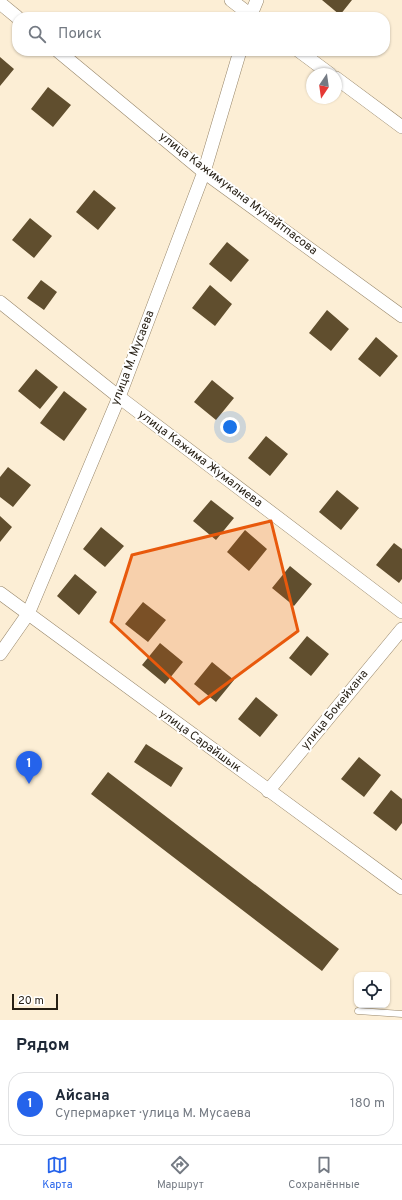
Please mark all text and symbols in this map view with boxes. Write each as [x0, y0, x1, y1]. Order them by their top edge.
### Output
search box [12, 12, 390, 56]
icon: search [26, 23, 48, 45]
text: Поиск [58, 25, 102, 44]
north arrow [306, 68, 342, 104]
street label: улица Кажимукана Мунайтпасова [155, 129, 321, 259]
street label: улица М. Мусаева [108, 308, 158, 408]
street label: улица Кажима Жумалиева [134, 407, 266, 511]
your location [220, 417, 240, 437]
street label: улица Бокейхана [298, 667, 372, 753]
street label: улица Сарайшык [156, 706, 244, 776]
pin: 1 [16, 751, 42, 784]
map controls [354, 972, 390, 1008]
button: locate [354, 972, 390, 1008]
scale bar [12, 992, 58, 1011]
text: 20 m [18, 994, 44, 1008]
text: Рядом [16, 1035, 69, 1057]
text: Айсана [55, 1087, 110, 1106]
text: 1 [27, 1096, 33, 1112]
text: 180 m [350, 1096, 385, 1112]
text: Супермаркет · улица М. Мусаева [55, 1106, 251, 1122]
tab: Карта [42, 1154, 72, 1192]
tab: Маршрут [157, 1154, 204, 1192]
tab: Сохранённые [288, 1154, 360, 1192]

